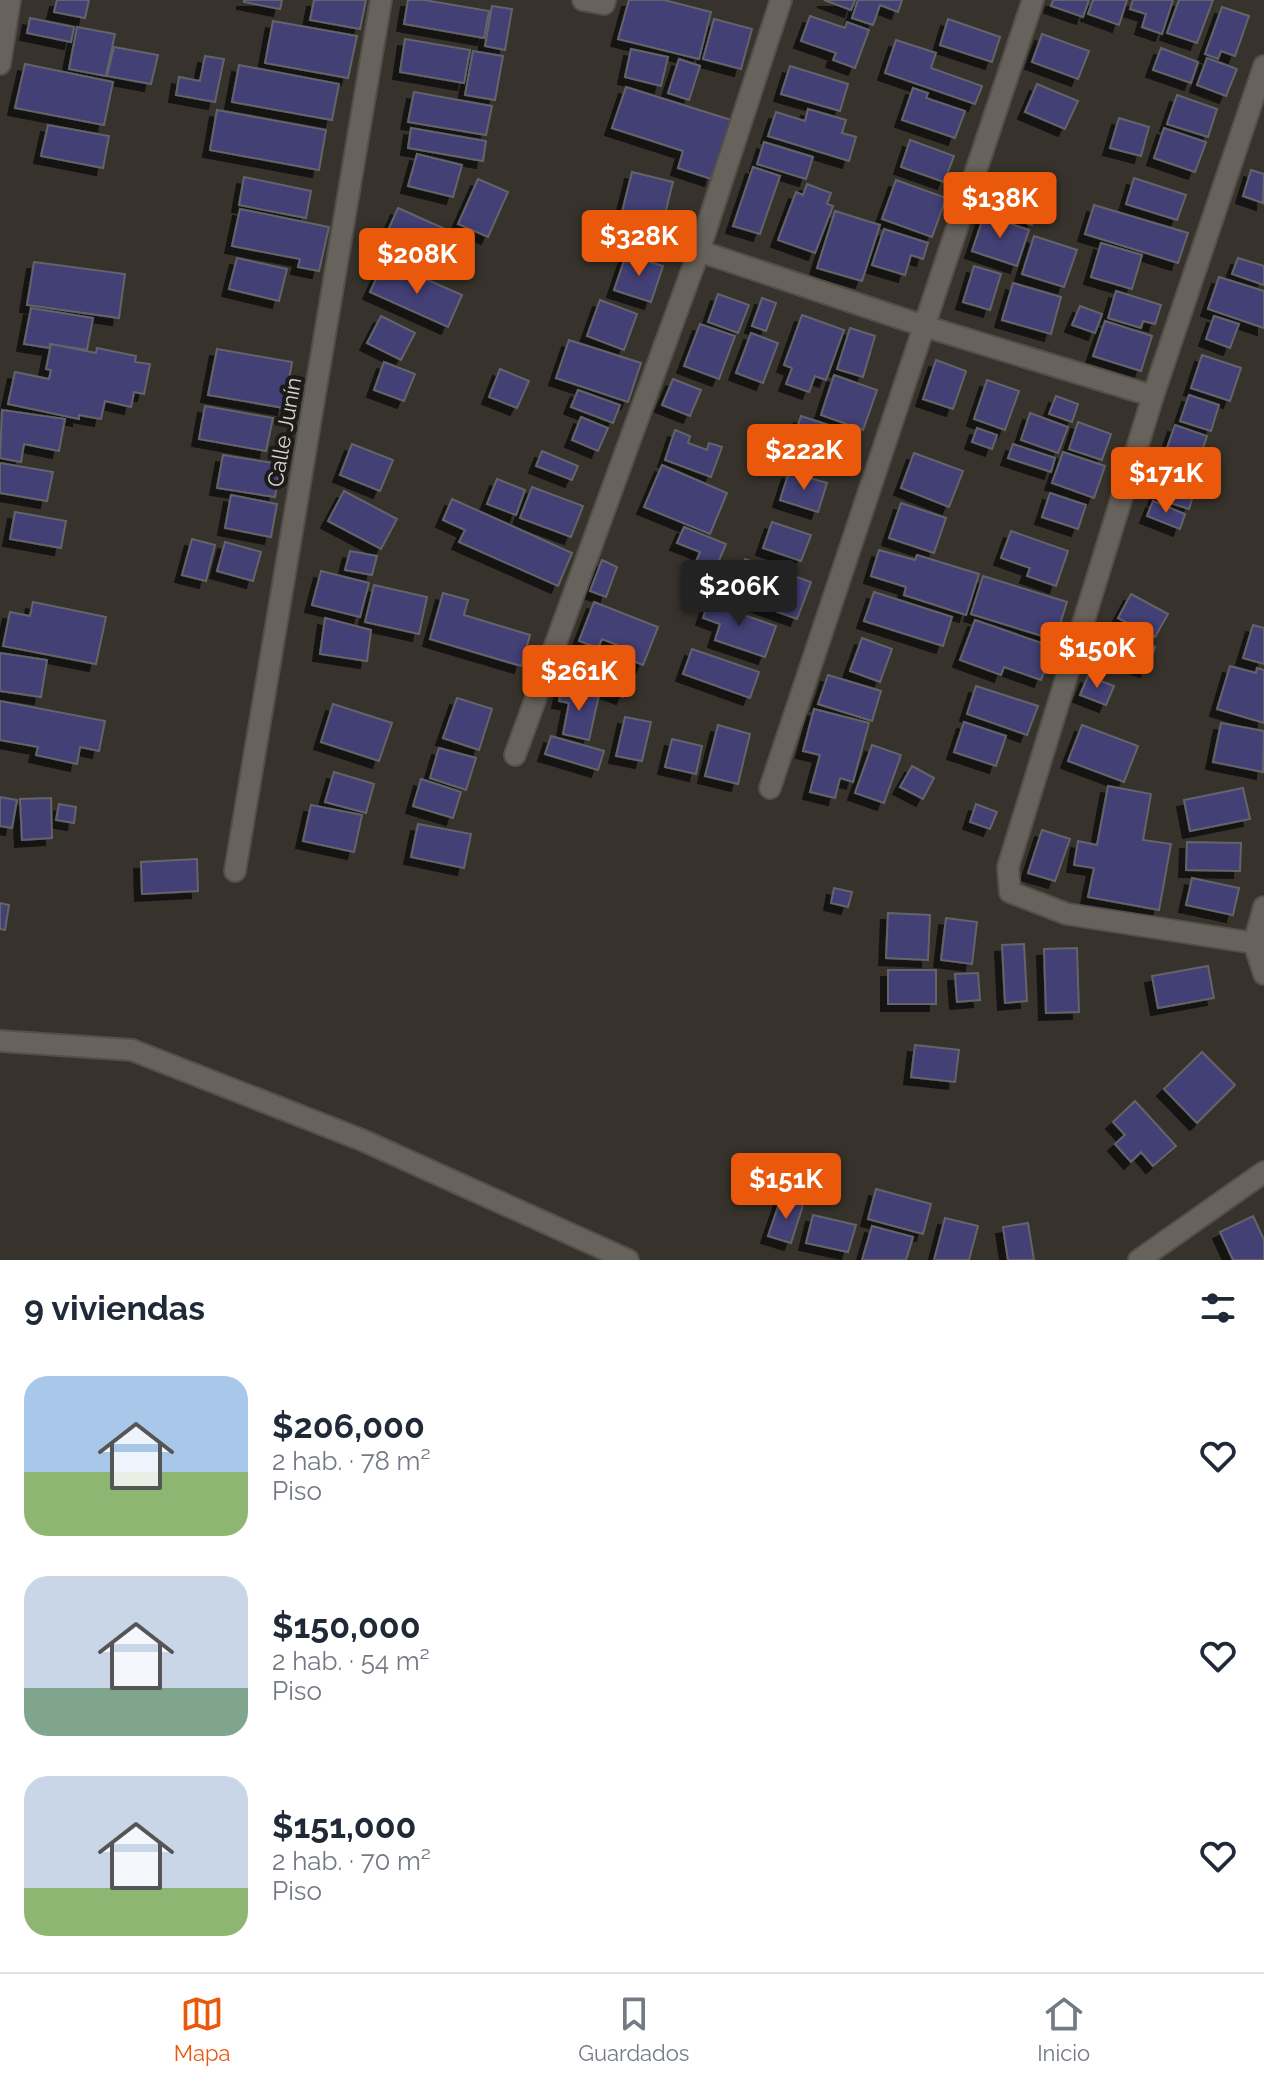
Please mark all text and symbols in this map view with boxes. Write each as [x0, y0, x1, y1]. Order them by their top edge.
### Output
pin: $138K [944, 172, 1056, 240]
text: $138K [962, 183, 1038, 213]
pin: $328K [583, 210, 695, 278]
text: $328K [600, 221, 678, 251]
pin: $208K [361, 228, 473, 296]
text: $208K [377, 239, 457, 269]
street label: Calle Junín [262, 375, 306, 489]
pin: $222K [748, 424, 860, 492]
text: $222K [765, 435, 843, 465]
pin: $171K [1110, 447, 1222, 515]
text: $171K [1129, 458, 1203, 488]
pin: $206K [683, 560, 795, 628]
text: $206K [699, 571, 779, 601]
pin: $150K [1041, 622, 1153, 690]
text: $150K [1058, 633, 1136, 663]
pin: $261K [523, 645, 635, 713]
text: $261K [540, 656, 618, 686]
pin: $151K [730, 1153, 842, 1221]
text: $151K [749, 1164, 823, 1194]
icon: filters [1196, 1286, 1240, 1330]
text: 9 viviendas [24, 1288, 205, 1328]
text: $206,000 [272, 1406, 425, 1446]
icon: home [88, 1408, 184, 1504]
icon: heart [1196, 1434, 1240, 1478]
text: 2 hab. · 78 m² [272, 1446, 431, 1476]
text: Piso [272, 1476, 322, 1506]
text: $150,000 [272, 1606, 421, 1646]
icon: home [88, 1608, 184, 1704]
icon: heart [1196, 1634, 1240, 1678]
text: 2 hab. · 54 m² [272, 1646, 430, 1676]
text: Piso [272, 1676, 322, 1706]
text: $151,000 [272, 1806, 417, 1846]
icon: home [88, 1808, 184, 1904]
icon: heart [1196, 1834, 1240, 1878]
text: 2 hab. · 70 m² [272, 1846, 431, 1876]
text: Piso [272, 1876, 322, 1906]
tab: Mapa [174, 1992, 231, 2066]
tab: Guardados [578, 1992, 690, 2066]
tab: Inicio [1037, 1992, 1090, 2066]

